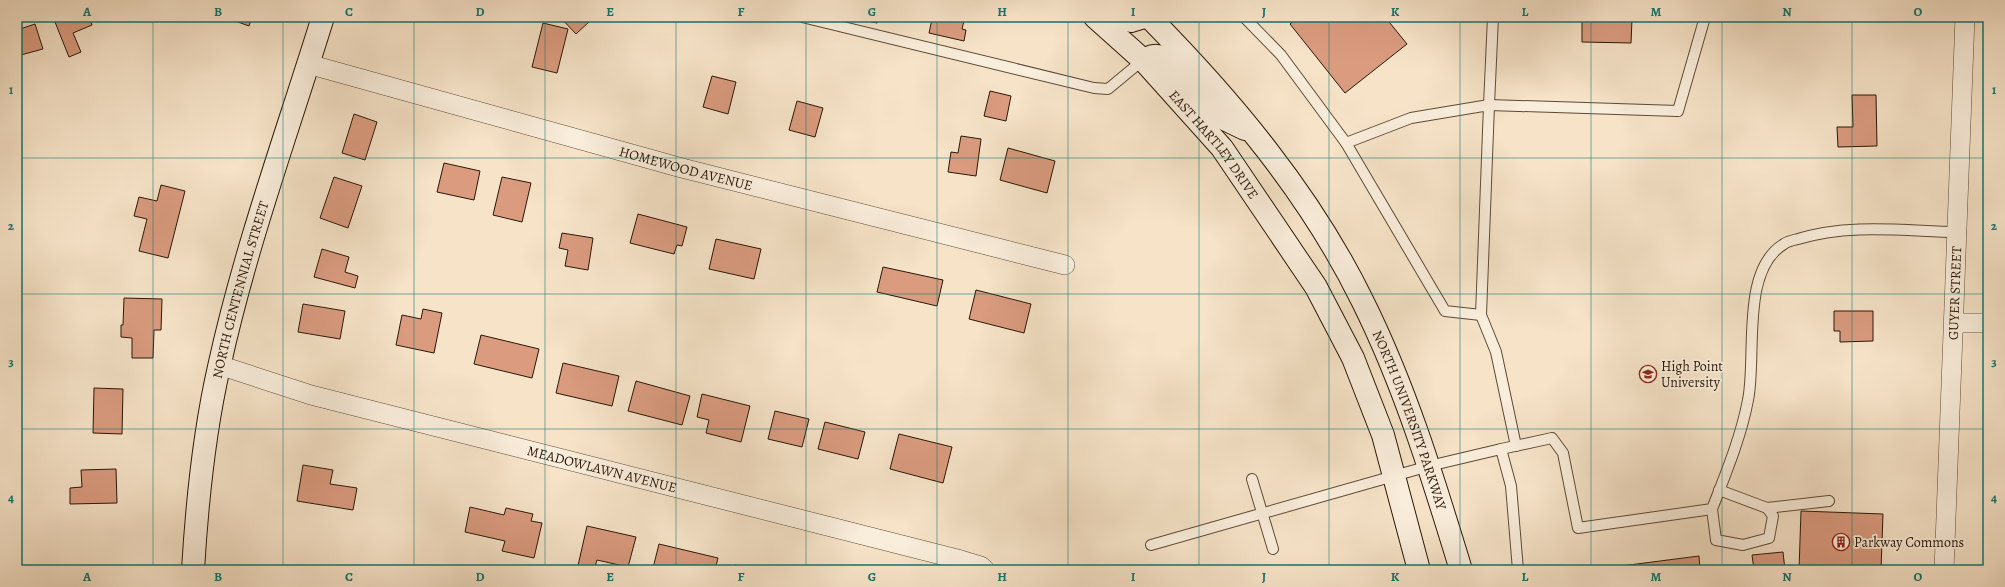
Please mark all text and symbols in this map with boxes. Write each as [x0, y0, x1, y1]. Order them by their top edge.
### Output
text: A [82, 3, 92, 20]
text: B [214, 3, 222, 20]
text: C [345, 3, 353, 20]
text: D [475, 3, 485, 20]
text: E [606, 3, 614, 20]
text: F [738, 3, 745, 20]
text: G [868, 3, 876, 20]
text: H [997, 3, 1007, 20]
text: I [1131, 3, 1136, 20]
text: J [1262, 3, 1266, 20]
text: K [1391, 3, 1400, 20]
text: L [1522, 3, 1529, 20]
text: M [1651, 3, 1662, 20]
text: N [1782, 3, 1792, 20]
text: O [1914, 3, 1923, 20]
text: 1 [9, 81, 14, 98]
text: 1 [1992, 81, 1997, 98]
street label: EAST HARTLEY DRIVE [1165, 86, 1263, 203]
street label: HOMEWOOD AVENUE [617, 141, 755, 195]
street label: NORTH CENTENNIAL STREET [207, 198, 273, 380]
text: 2 [8, 217, 15, 234]
text: 2 [1991, 217, 1998, 234]
street label: GUYER STREET [1943, 246, 1966, 340]
street label: NORTH UNIVERSITY PARKWAY [1368, 327, 1452, 513]
text: 3 [8, 353, 14, 370]
text: 3 [1991, 353, 1997, 370]
place label: High Point University [1661, 357, 1723, 392]
school or university icon: High Point University [1638, 364, 1658, 384]
street label: MEADOWLAWN AVENUE [525, 441, 679, 497]
text: 4 [8, 489, 14, 506]
text: 4 [1991, 489, 1997, 506]
building icon: Parkway Commons [1831, 532, 1851, 552]
place label: Parkway Commons [1854, 533, 1964, 552]
text: A [82, 568, 92, 585]
text: B [214, 568, 222, 585]
text: C [345, 568, 353, 585]
text: D [475, 568, 485, 585]
text: E [606, 568, 614, 585]
text: F [738, 568, 745, 585]
text: G [868, 568, 876, 585]
text: H [997, 568, 1007, 585]
text: I [1131, 568, 1136, 585]
text: J [1262, 568, 1266, 585]
text: K [1391, 568, 1400, 585]
text: L [1522, 568, 1529, 585]
text: M [1651, 568, 1662, 585]
text: N [1782, 568, 1792, 585]
text: O [1914, 568, 1923, 585]

